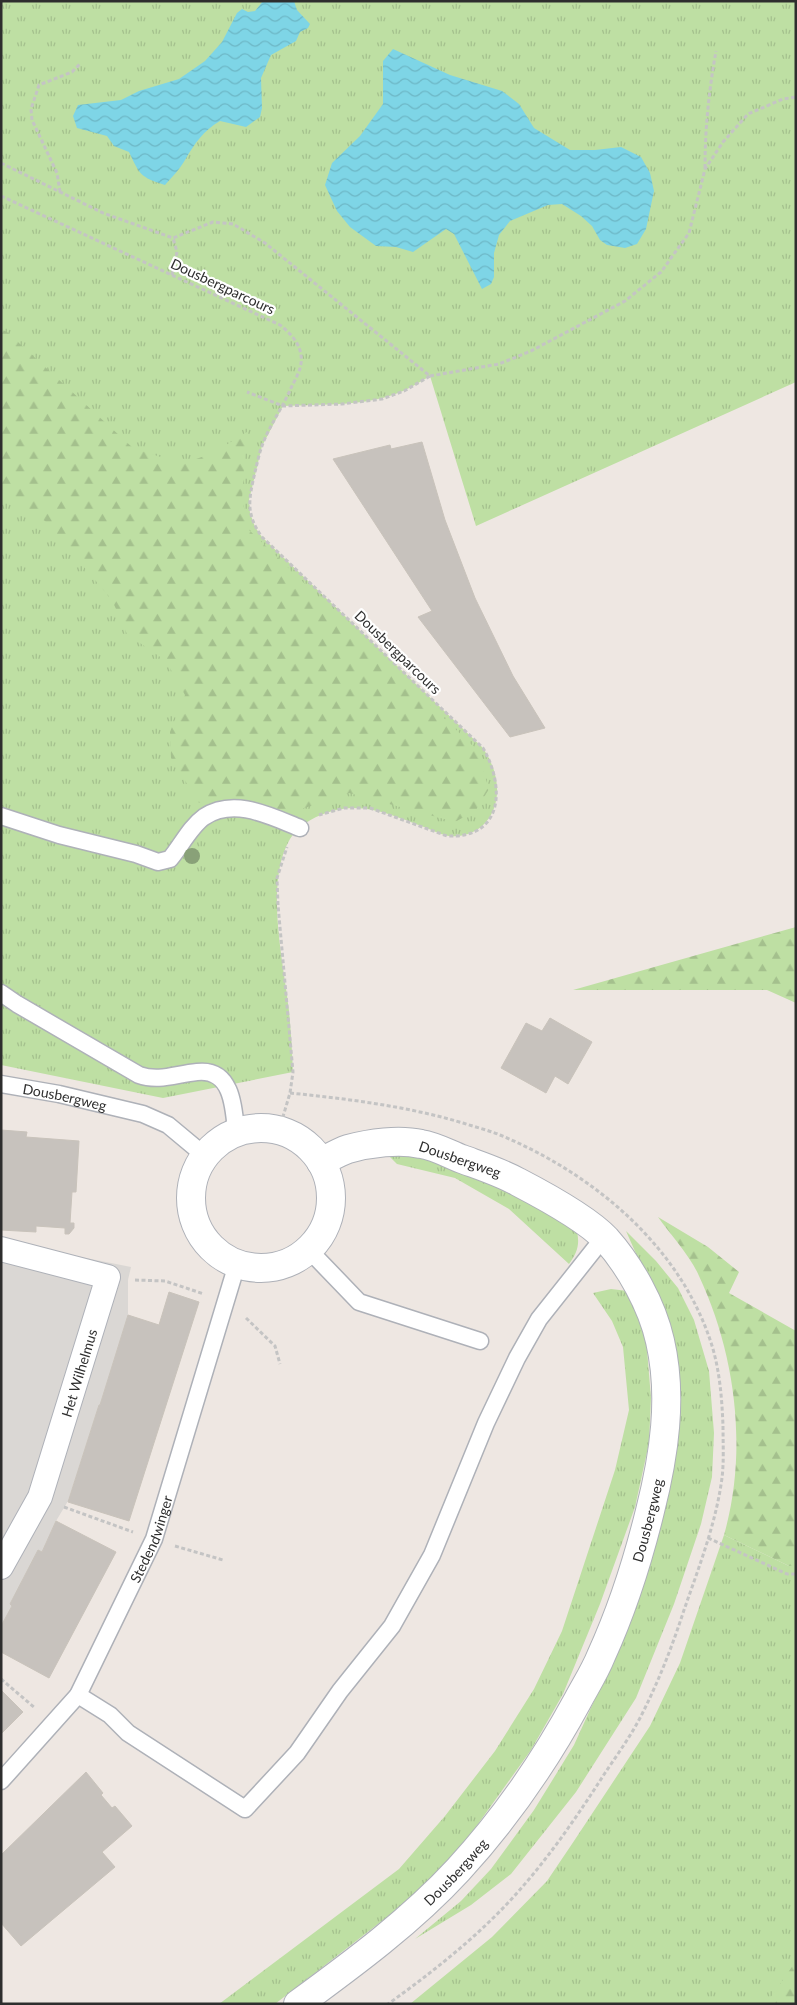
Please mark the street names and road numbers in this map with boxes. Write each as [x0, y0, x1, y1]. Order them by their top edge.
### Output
street label: Dousbergparcours [168, 254, 278, 318]
street label: Dousbergparcours [352, 607, 444, 697]
street label: Dousbergweg [22, 1079, 109, 1114]
street label: Dousbergweg [417, 1137, 503, 1181]
street label: Het Wilhelmus [58, 1327, 100, 1419]
street label: Dousbergweg [628, 1477, 666, 1564]
street label: Stedendwinger [126, 1493, 175, 1585]
street label: Dousbergweg [420, 1835, 491, 1909]

